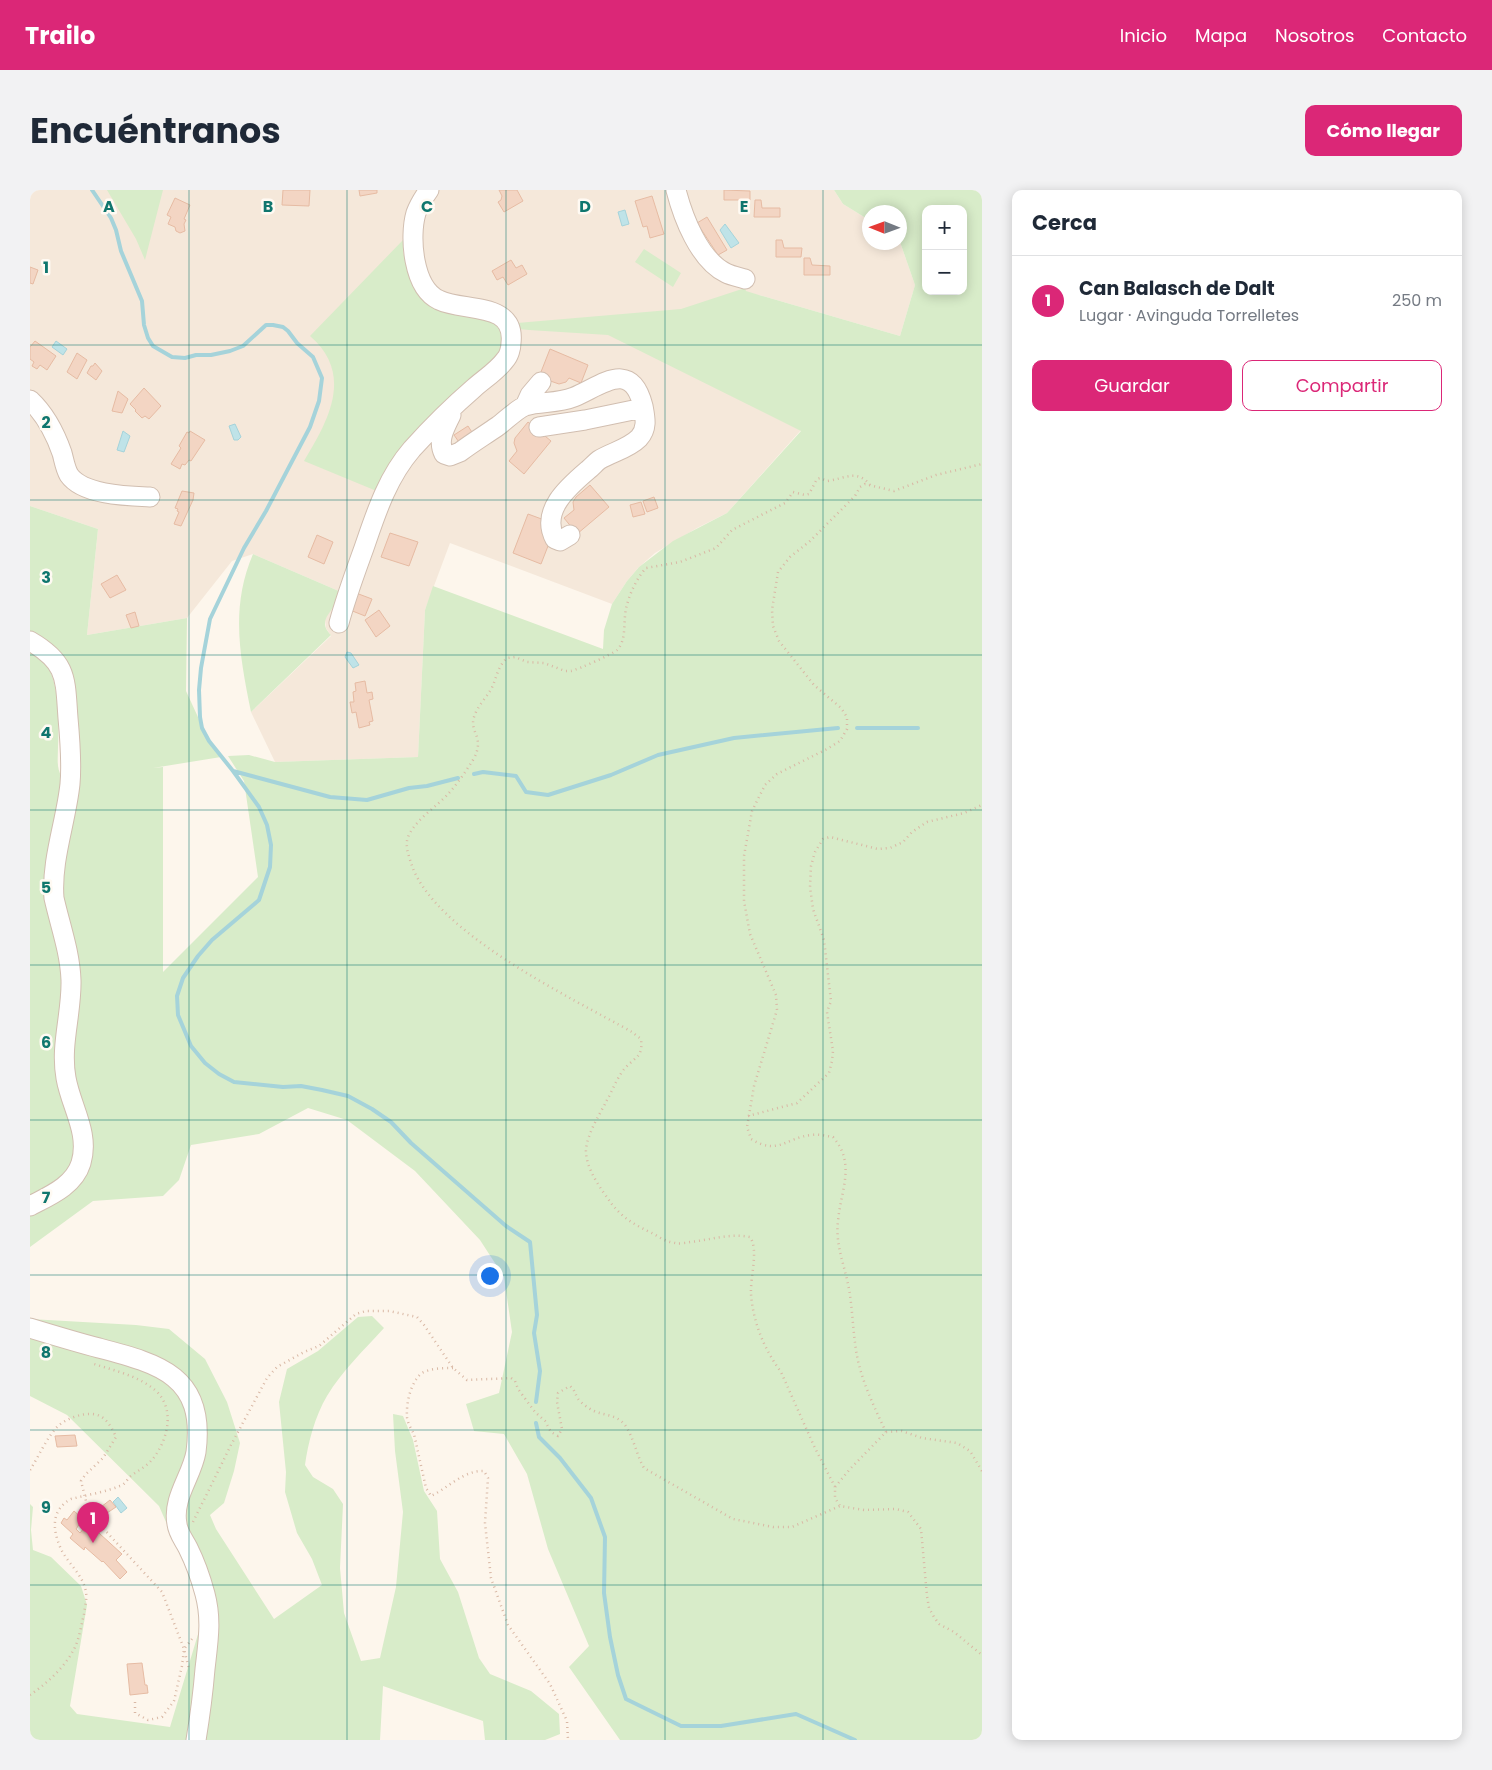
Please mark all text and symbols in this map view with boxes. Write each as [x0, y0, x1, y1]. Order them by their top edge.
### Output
text: Trailo [25, 19, 95, 52]
text: Inicio [1120, 23, 1167, 48]
text: Mapa [1195, 23, 1247, 48]
text: Nosotros [1275, 23, 1354, 48]
text: Contacto [1382, 23, 1467, 48]
button: Cómo llegar [1305, 105, 1462, 156]
text: Encuéntranos [30, 106, 281, 155]
text: A [103, 195, 115, 218]
text: B [263, 195, 273, 218]
text: C [421, 195, 433, 218]
text: D [579, 195, 591, 218]
text: E [740, 195, 748, 218]
north arrow [862, 205, 907, 250]
map controls [922, 205, 967, 295]
button: + [922, 205, 967, 250]
text: Cerca [1032, 208, 1097, 237]
button: − [922, 250, 967, 295]
text: 1 [43, 256, 49, 279]
text: Can Balasch de Dalt [1079, 275, 1275, 302]
text: 1 [1045, 289, 1051, 312]
text: 250 m [1392, 289, 1442, 312]
text: Lugar · Avinguda Torrelletes [1079, 304, 1299, 327]
button: Guardar [1032, 360, 1232, 411]
button: Compartir [1242, 360, 1442, 411]
text: 2 [41, 411, 51, 434]
text: 3 [41, 566, 51, 589]
text: 4 [41, 721, 52, 744]
text: 5 [41, 876, 51, 899]
text: 6 [41, 1031, 51, 1054]
text: 7 [42, 1186, 51, 1209]
your location [477, 1263, 503, 1289]
text: 8 [41, 1341, 51, 1364]
text: 9 [41, 1496, 51, 1519]
pin: 1 [77, 1502, 109, 1543]

